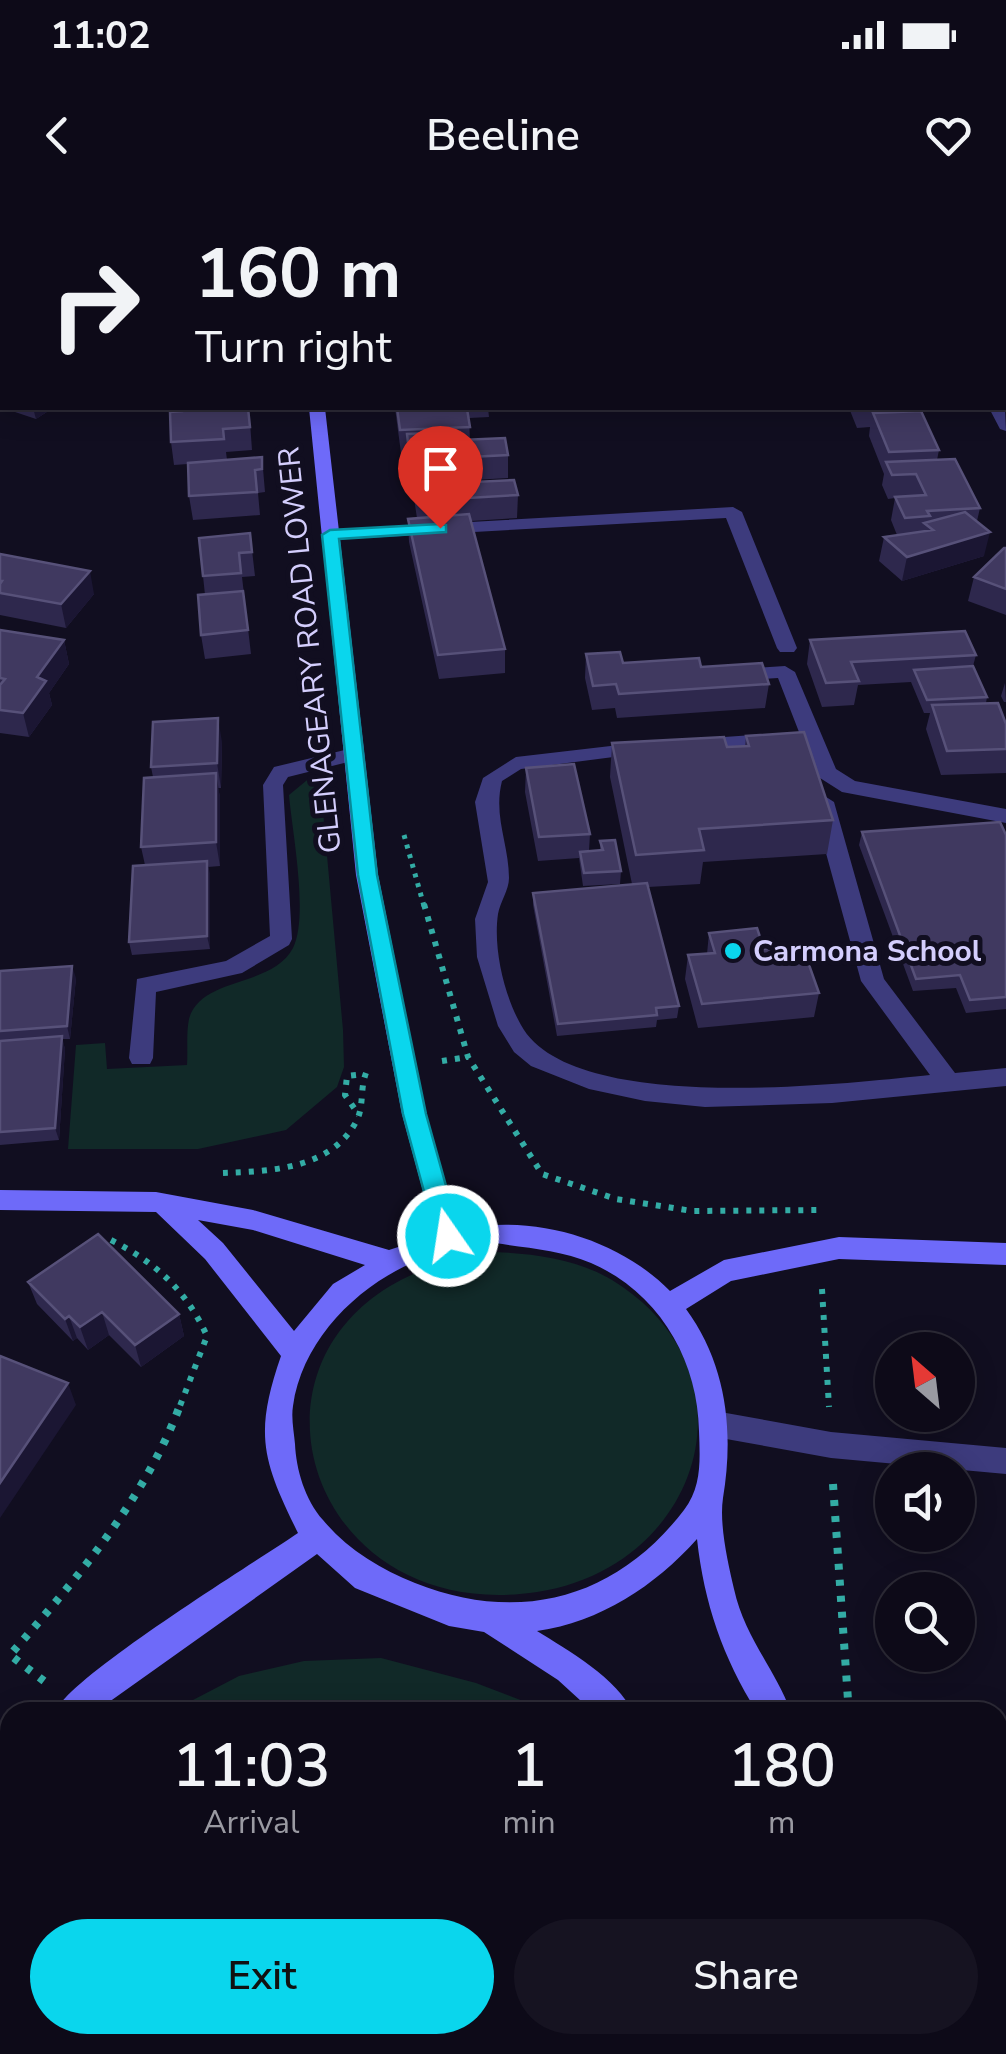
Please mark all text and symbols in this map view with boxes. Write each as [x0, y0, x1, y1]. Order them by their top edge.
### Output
text: 11:02 [50, 10, 151, 61]
text: Beeline [426, 105, 580, 166]
icon: back [30, 108, 85, 163]
icon: heart [921, 108, 976, 163]
text: 160 m [195, 226, 401, 322]
icon: right [30, 240, 160, 370]
text: Turn right [195, 317, 392, 378]
pin [398, 426, 483, 529]
icon: arrive [413, 441, 468, 496]
street label: GLENAGEARY ROAD LOWER [268, 445, 352, 855]
place label: Carmona School [753, 931, 982, 972]
marker: Carmona School [722, 940, 744, 962]
position arrow [396, 1184, 500, 1288]
north arrow [875, 1332, 975, 1432]
map controls [875, 1332, 975, 1672]
button: sound [875, 1452, 975, 1552]
button: search [875, 1572, 975, 1672]
text: 11:03 [172, 1725, 330, 1807]
text: 1 [511, 1725, 547, 1807]
text: 180 [728, 1725, 836, 1807]
text: Arrival [203, 1801, 299, 1844]
text: min [503, 1801, 556, 1844]
text: m [768, 1801, 796, 1844]
button: Exit [30, 1919, 494, 2034]
button: Share [514, 1919, 978, 2034]

